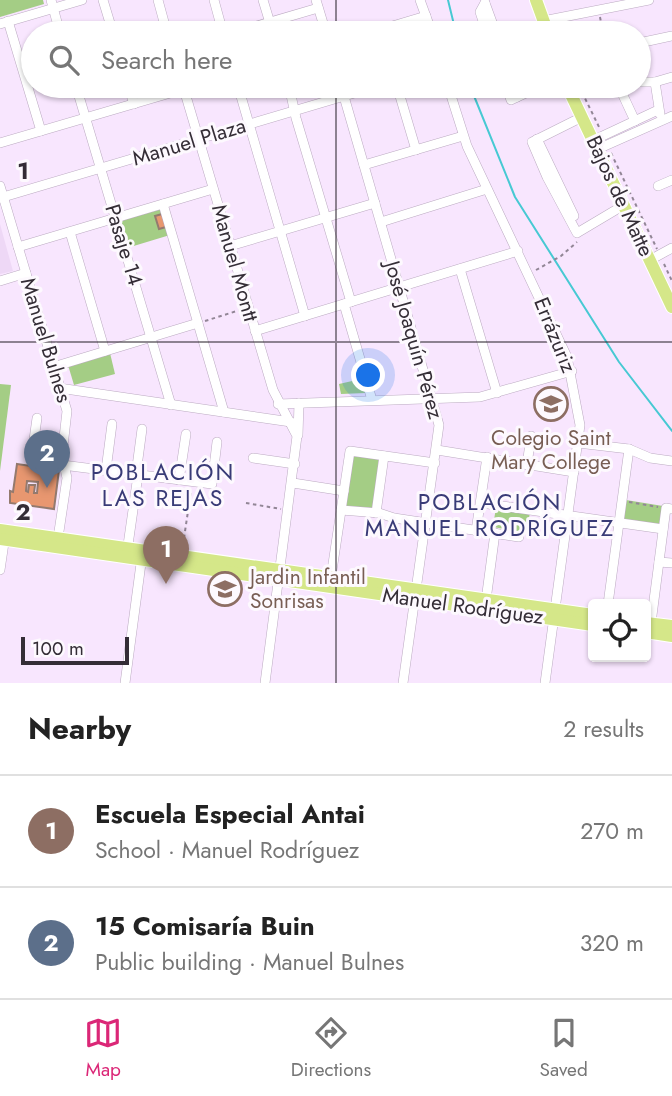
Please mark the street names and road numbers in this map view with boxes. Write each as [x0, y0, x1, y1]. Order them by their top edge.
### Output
street label: Manuel Plaza [129, 111, 249, 173]
street label: Bajos de Matte [579, 131, 661, 262]
street label: Pasaje 14 [97, 201, 151, 289]
street label: Manuel Montt [204, 201, 266, 325]
street label: José Joaquín Pérez [376, 255, 451, 423]
street label: Manuel Bulnes [13, 274, 79, 406]
street label: Errázuriz [526, 293, 584, 378]
street label: Manuel Rodríguez [381, 580, 546, 632]

